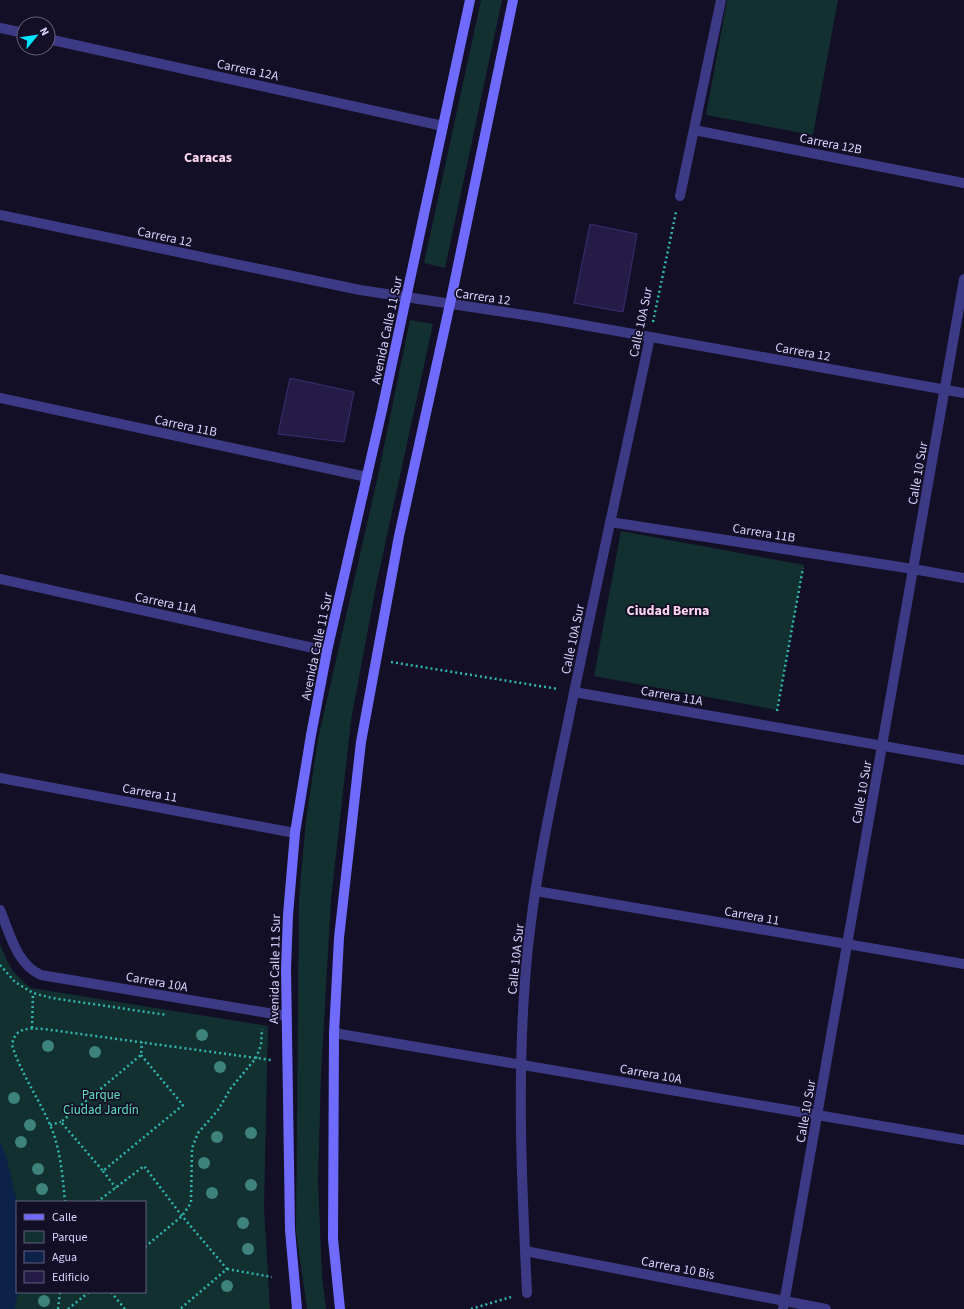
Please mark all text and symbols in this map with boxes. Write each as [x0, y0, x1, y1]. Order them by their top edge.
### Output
north arrow [16, 16, 56, 56]
text: N [36, 25, 53, 38]
street label: Carrera 12A [215, 55, 281, 85]
street label: Carrera 12B [798, 129, 864, 159]
district label: Caracas [184, 148, 232, 168]
street label: Carrera 12 [136, 222, 194, 252]
street label: Avenida Calle 11 Sur [367, 274, 407, 386]
street label: Carrera 12 [454, 284, 512, 310]
street label: Calle 10A Sur [625, 285, 657, 359]
street label: Carrera 12 [774, 338, 832, 366]
street label: Carrera 11B [153, 411, 219, 441]
street label: Calle 10 Sur [904, 440, 932, 506]
street label: Carrera 11B [731, 519, 797, 547]
street label: Carrera 11A [133, 588, 199, 618]
street label: Avenida Calle 11 Sur [297, 590, 337, 702]
district label: Ciudad Berna [627, 601, 709, 621]
street label: Calle 10A Sur [557, 602, 589, 676]
street label: Carrera 11A [639, 682, 705, 710]
street label: Calle 10 Sur [848, 759, 876, 825]
street label: Carrera 11 [121, 779, 179, 807]
street label: Carrera 11 [723, 902, 781, 930]
street label: Avenida Calle 11 Sur [265, 913, 285, 1024]
street label: Calle 10A Sur [503, 922, 529, 995]
street label: Carrera 10A [124, 968, 190, 996]
street label: Carrera 10A [618, 1060, 684, 1088]
street label: Calle 10 Sur [792, 1078, 820, 1144]
park label: Parque Ciudad Jardín [63, 1086, 139, 1119]
legend [16, 1201, 146, 1293]
text: Calle [52, 1209, 77, 1226]
text: Parque [52, 1229, 88, 1246]
text: Agua [52, 1249, 77, 1266]
street label: Carrera 10 Bis [640, 1252, 717, 1284]
text: Edificio [52, 1269, 89, 1286]

